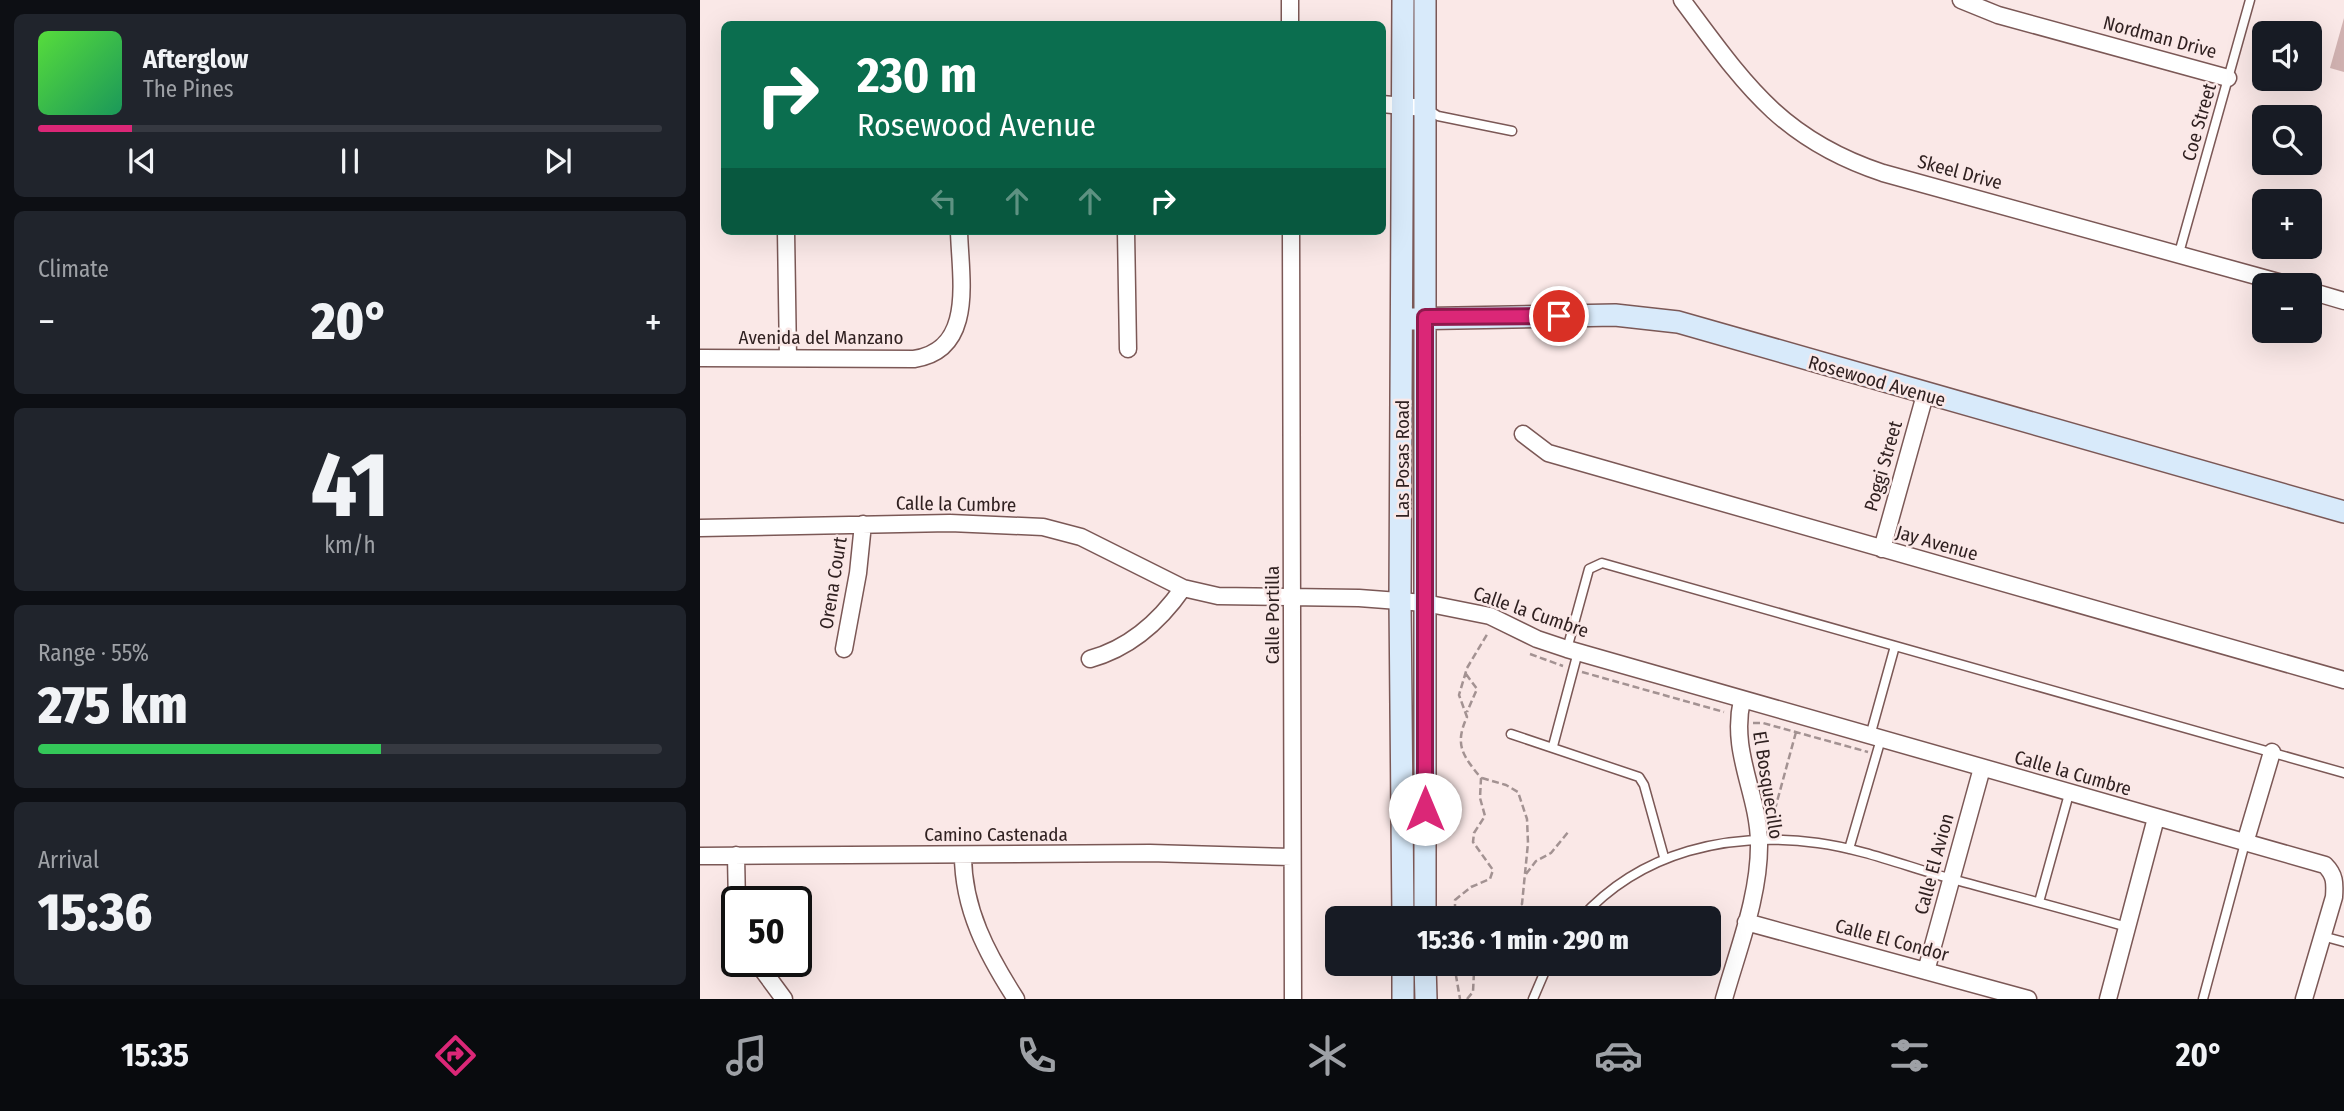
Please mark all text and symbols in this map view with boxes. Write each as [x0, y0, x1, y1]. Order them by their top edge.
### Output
street label: Nordman Drive [2101, 11, 2219, 63]
map controls [2252, 21, 2322, 343]
button: sound [2252, 21, 2322, 91]
text: Afterglow [143, 44, 248, 75]
text: 230 m [857, 46, 977, 105]
icon: right [742, 49, 833, 140]
text: The Pines [143, 75, 234, 103]
street label: Coe Street [2177, 80, 2221, 164]
button: search [2252, 105, 2322, 175]
text: Rosewood Avenue [857, 106, 1096, 144]
icon: previous [123, 142, 161, 180]
icon: pause [331, 142, 369, 180]
icon: next [539, 142, 577, 180]
street label: Skeel Drive [1915, 150, 2005, 194]
icon: left [925, 182, 963, 220]
icon: ahead [998, 182, 1036, 220]
icon: ahead [1071, 182, 1109, 220]
icon: right [1144, 182, 1182, 220]
button: + [2252, 189, 2322, 259]
text: Climate [38, 255, 109, 283]
button: − [2252, 273, 2322, 343]
pin [1529, 286, 1589, 346]
text: 20° [311, 290, 389, 353]
icon: arrive [1540, 297, 1578, 335]
text: − [38, 299, 55, 345]
text: + [645, 299, 662, 345]
street label: Avenida del Manzano [739, 326, 904, 349]
street label: Rosewood Avenue [1806, 350, 1948, 412]
street label: Las Posas Road [1391, 400, 1414, 518]
street label: Poggi Street [1859, 417, 1907, 514]
text: 41 [310, 431, 390, 540]
street label: Calle la Cumbre [896, 491, 1016, 517]
street label: Jay Avenue [1893, 520, 1981, 566]
text: km/h [324, 531, 376, 559]
street label: Orena Court [814, 534, 852, 631]
street label: Calle Portilla [1261, 566, 1284, 664]
street label: Calle la Cumbre [1470, 582, 1592, 642]
text: Range · 55% [38, 639, 149, 667]
text: 275 km [38, 674, 187, 737]
street label: El Bosquecillo [1748, 729, 1788, 841]
street label: Calle la Cumbre [2012, 745, 2134, 801]
position arrow [1388, 772, 1462, 846]
street label: Calle El Avion [1909, 811, 1959, 917]
street label: Camino Castenada [924, 823, 1068, 846]
text: Arrival [38, 846, 99, 874]
text: 15:36 [38, 881, 152, 944]
speed limit sign: 50 [721, 886, 812, 977]
street label: Calle El Condor [1833, 914, 1952, 966]
text: 15:36 · 1 min · 290 m [1417, 925, 1629, 956]
icon: directions [431, 1031, 480, 1080]
icon: music [722, 1031, 771, 1080]
icon: phone [1012, 1031, 1061, 1080]
icon: climate [1303, 1031, 1352, 1080]
icon: car [1594, 1031, 1643, 1080]
icon: filters [1885, 1031, 1934, 1080]
text: 15:35 [121, 1036, 189, 1074]
text: 20° [2176, 1036, 2223, 1074]

